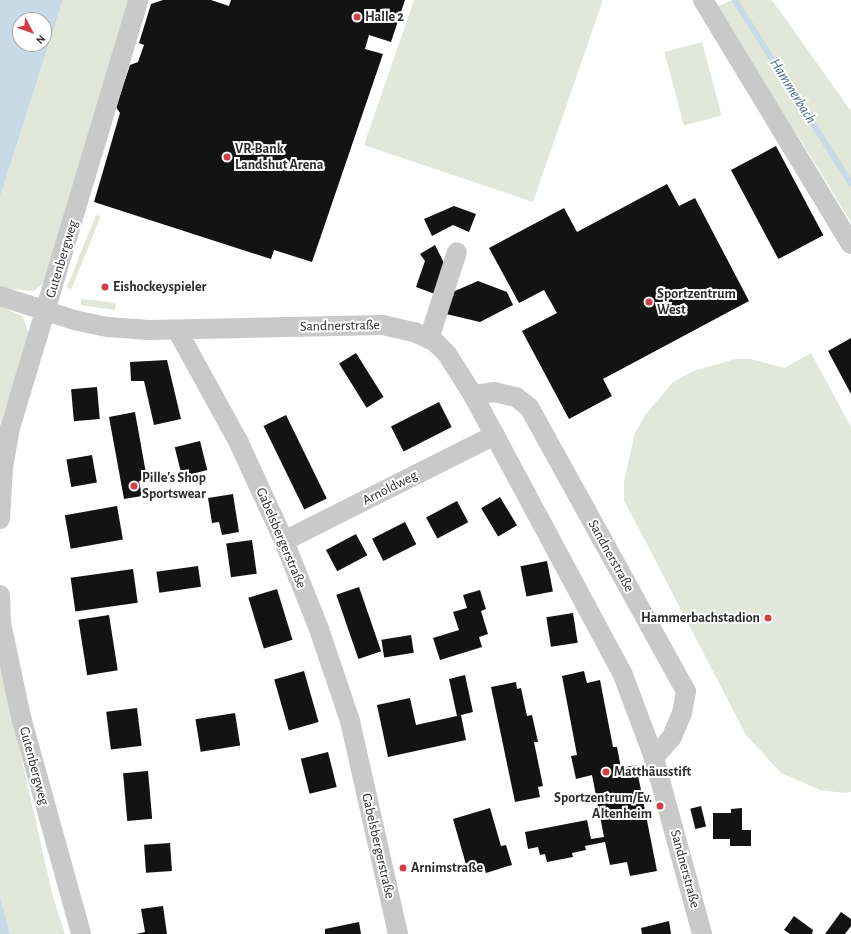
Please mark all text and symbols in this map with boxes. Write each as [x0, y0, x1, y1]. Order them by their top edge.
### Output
place label: Halle 2 [365, 9, 404, 25]
north arrow [12, 12, 52, 52]
marker: Halle 2 [352, 12, 362, 22]
text: N [34, 33, 47, 46]
water label: Hammerbach [766, 55, 820, 127]
place label: VR-Bank Landshut Arena [235, 141, 323, 174]
marker: VR-Bank Landshut Arena [222, 152, 232, 162]
street label: Gutenbergweg [42, 218, 82, 300]
place label: Eishockeyspieler [113, 279, 206, 295]
marker: Eishockeyspieler [100, 282, 110, 292]
place label: Sportzentrum West [657, 286, 736, 318]
marker: Sportzentrum West [644, 297, 654, 307]
street label: Sandnerstraße [300, 317, 380, 335]
street label: Arnoldweg [360, 467, 420, 509]
place label: Pille's Shop Sportswear [142, 470, 206, 502]
marker: Pille's Shop Sportswear [129, 481, 139, 491]
street label: Gabelsbergerstraße [252, 485, 310, 591]
street label: Sandnerstraße [584, 517, 638, 595]
place label: Hammerbachstadion [641, 610, 760, 626]
marker: Hammerbachstadion [763, 613, 773, 623]
street label: Gutenbergweg [15, 725, 53, 807]
place label: Matthäusstift [614, 764, 691, 780]
marker: Matthäusstift [601, 767, 611, 777]
place label: Sportzentrum/Ev. Altenheim [554, 790, 652, 822]
street label: Gabelsbergerstraße [358, 792, 398, 900]
marker: Sportzentrum/Ev. Altenheim [655, 801, 665, 811]
street label: Sandnerstraße [667, 828, 703, 910]
place label: Arnimstraße [411, 860, 483, 876]
marker: Arnimstraße [398, 863, 408, 873]

